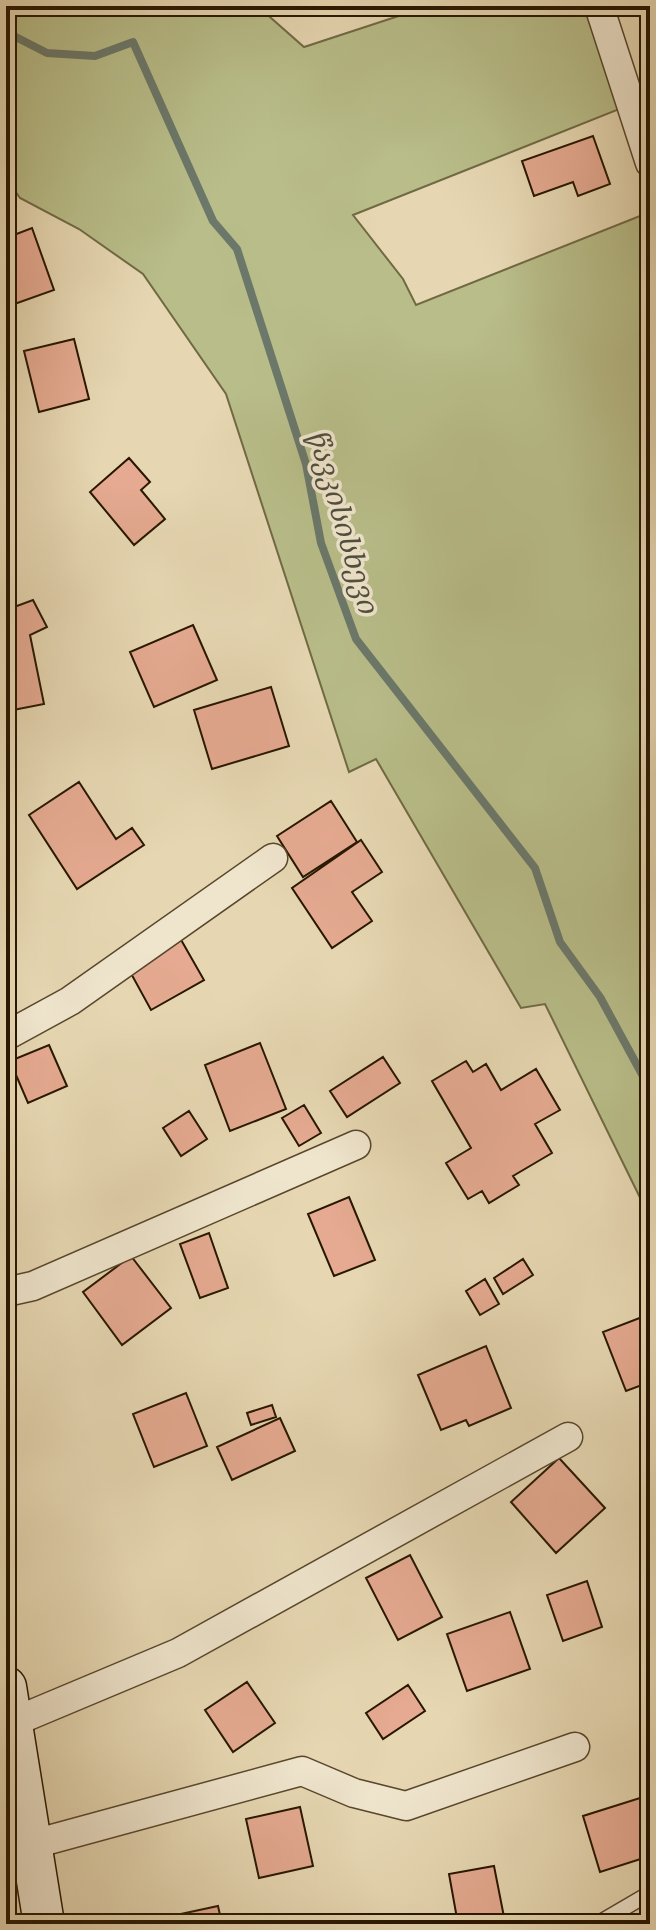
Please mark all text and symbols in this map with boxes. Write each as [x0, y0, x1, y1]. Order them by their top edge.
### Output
water label: წავკისისხევი [298, 425, 390, 620]

